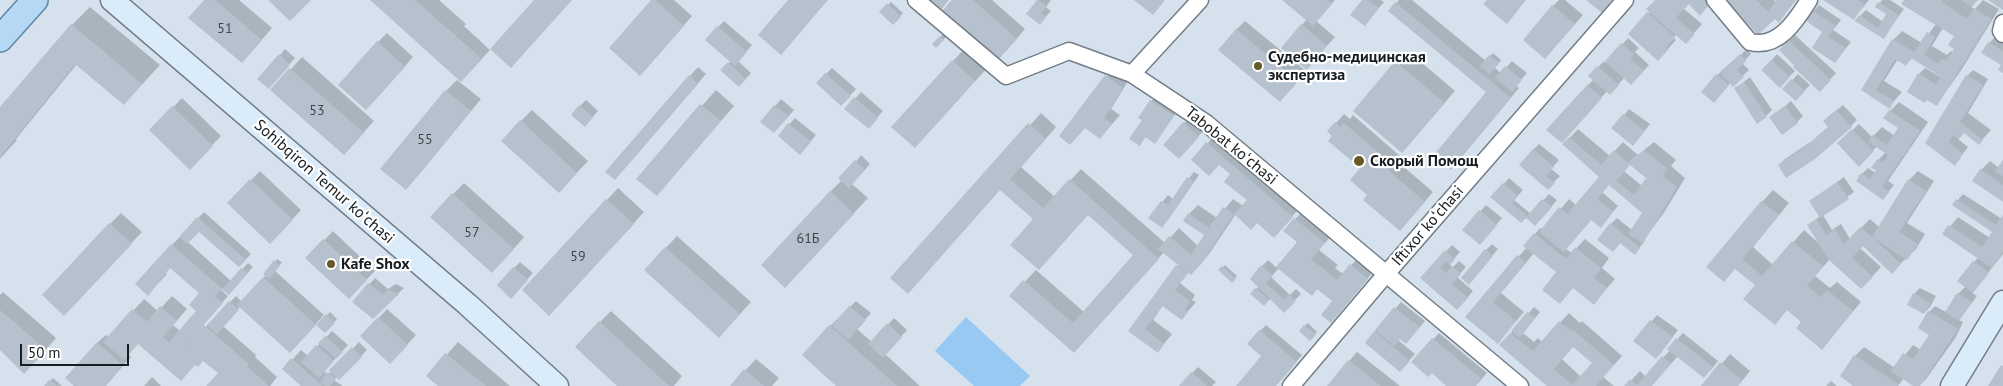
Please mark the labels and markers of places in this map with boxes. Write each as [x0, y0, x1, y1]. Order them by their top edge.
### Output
place label: Судебно-медицинская экспертиза [1268, 47, 1426, 85]
marker: Судебно-медицинская экспертиза [1252, 60, 1264, 72]
place label: Скорый Помощ [1370, 151, 1478, 171]
marker: Скорый Помощ [1352, 154, 1366, 168]
place label: Kafe Shox [341, 254, 410, 274]
marker: Kafe Shox [325, 258, 337, 270]

